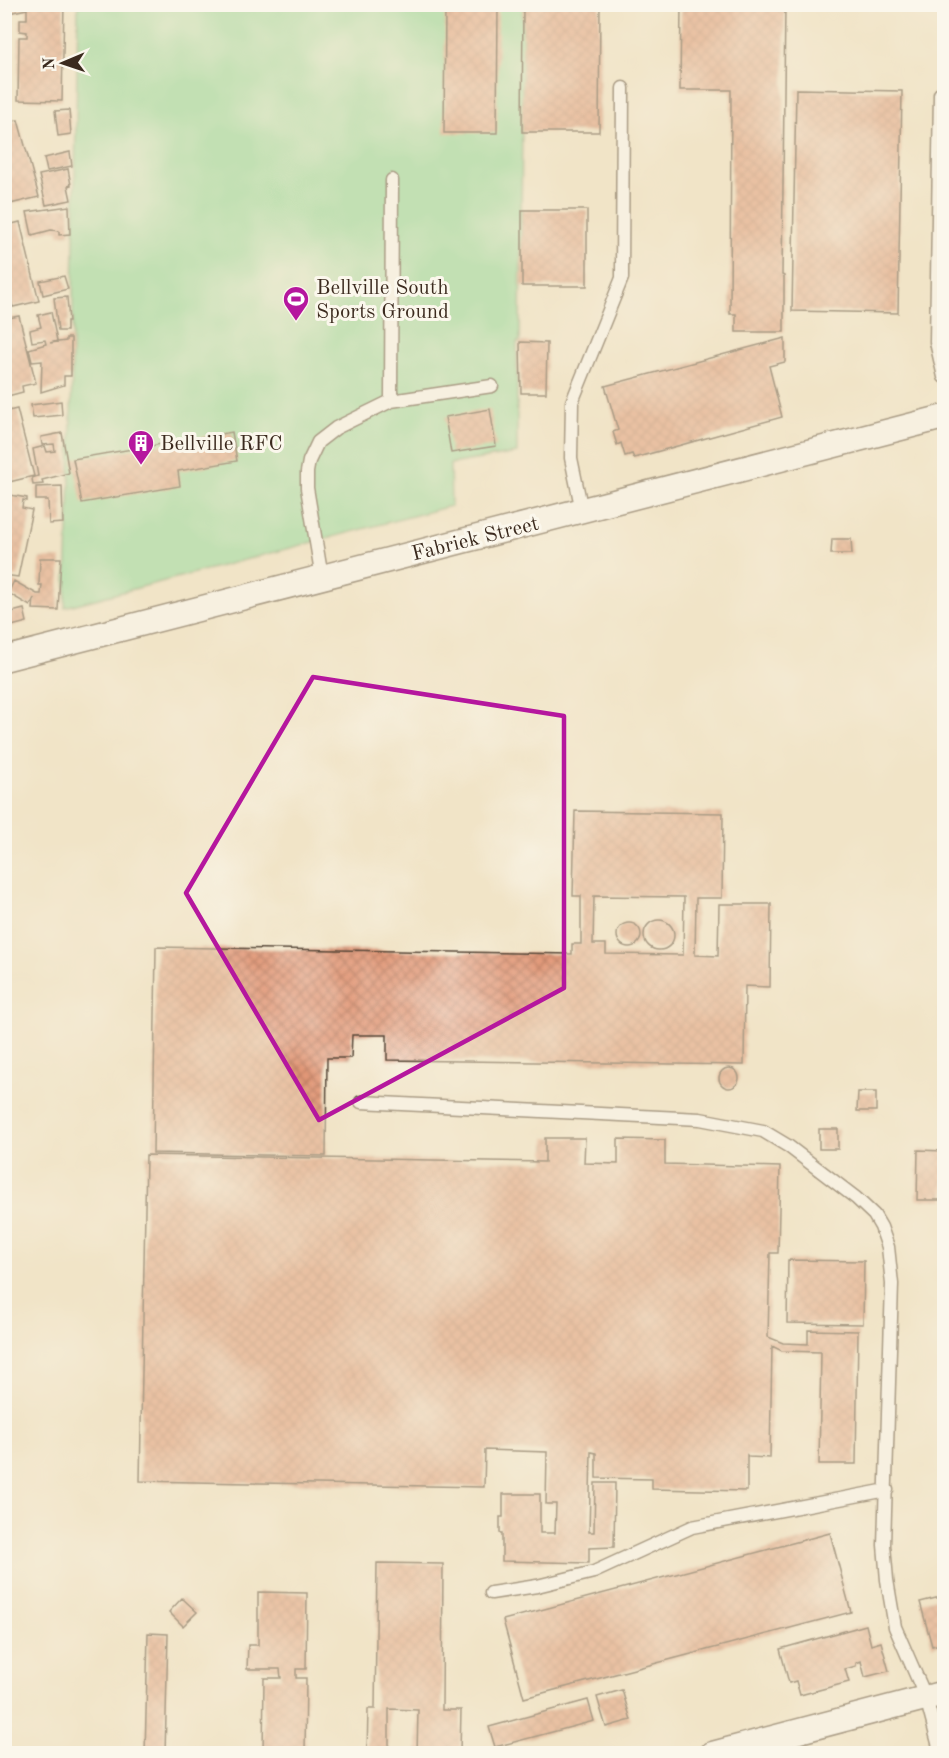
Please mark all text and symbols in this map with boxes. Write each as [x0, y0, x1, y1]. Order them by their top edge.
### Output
north arrow [33, 33, 93, 93]
text: N [42, 56, 58, 70]
place label: Bellville South Sports Ground [316, 278, 449, 323]
sports icon: Bellville South Sports Ground [281, 284, 311, 322]
building icon: Bellville RFC [126, 428, 156, 466]
place label: Bellville RFC [160, 434, 282, 455]
street label: Fabriek Street [410, 513, 541, 565]

